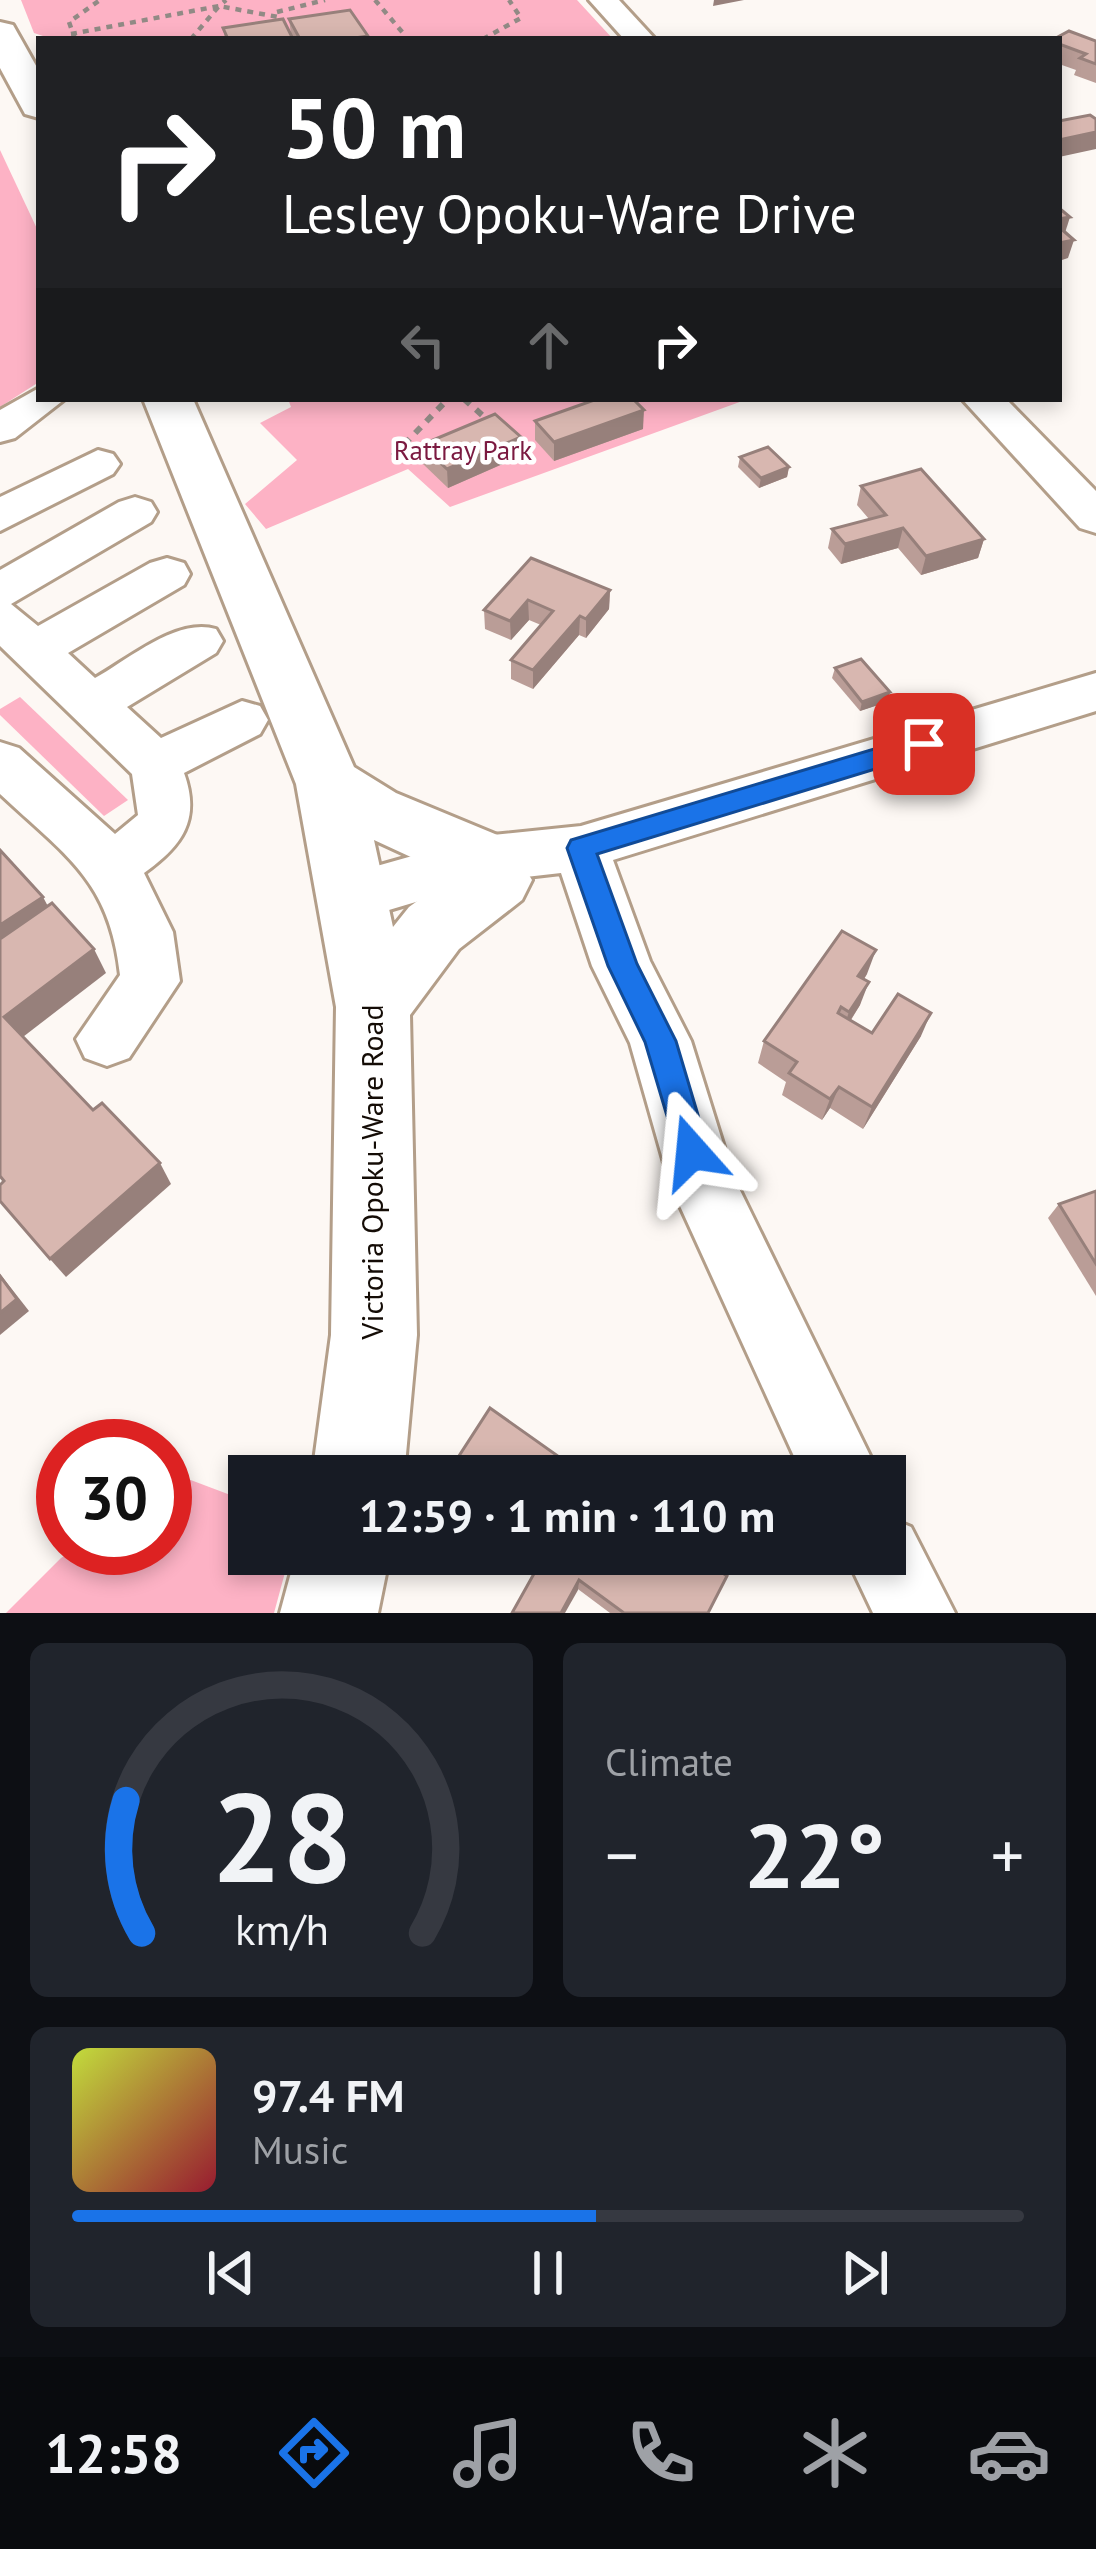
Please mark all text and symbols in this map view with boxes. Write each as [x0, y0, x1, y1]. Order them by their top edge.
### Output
text: 50 m [282, 72, 466, 181]
icon: right [84, 84, 240, 240]
text: Lesley Opoku-Ware Drive [282, 178, 857, 248]
icon: left [390, 312, 456, 378]
icon: ahead [516, 312, 582, 378]
icon: right [642, 312, 708, 378]
park label: Rattray Park [394, 433, 532, 467]
pin [873, 693, 975, 795]
icon: arrive [891, 711, 957, 777]
street label: Victoria Opoku-Ware Road [352, 1004, 391, 1341]
position arrow [629, 1089, 755, 1215]
speed limit sign: 30 [36, 1419, 192, 1575]
text: 12:59 · 1 min · 110 m [359, 1486, 775, 1544]
text: Climate [605, 1736, 733, 1787]
text: 28 [211, 1755, 352, 1916]
text: 22° [744, 1796, 885, 1913]
text: − [605, 1812, 638, 1897]
text: + [991, 1812, 1024, 1897]
text: km/h [234, 1901, 329, 1957]
text: 97.4 FM [252, 2066, 405, 2124]
text: Music [252, 2124, 348, 2175]
icon: previous [198, 2240, 264, 2306]
icon: pause [515, 2240, 581, 2306]
icon: next [832, 2240, 898, 2306]
icon: directions [272, 2411, 356, 2495]
icon: music [446, 2411, 530, 2495]
icon: phone [619, 2411, 703, 2495]
icon: climate [793, 2411, 877, 2495]
icon: car [967, 2411, 1051, 2495]
text: 12:58 [45, 2418, 182, 2488]

